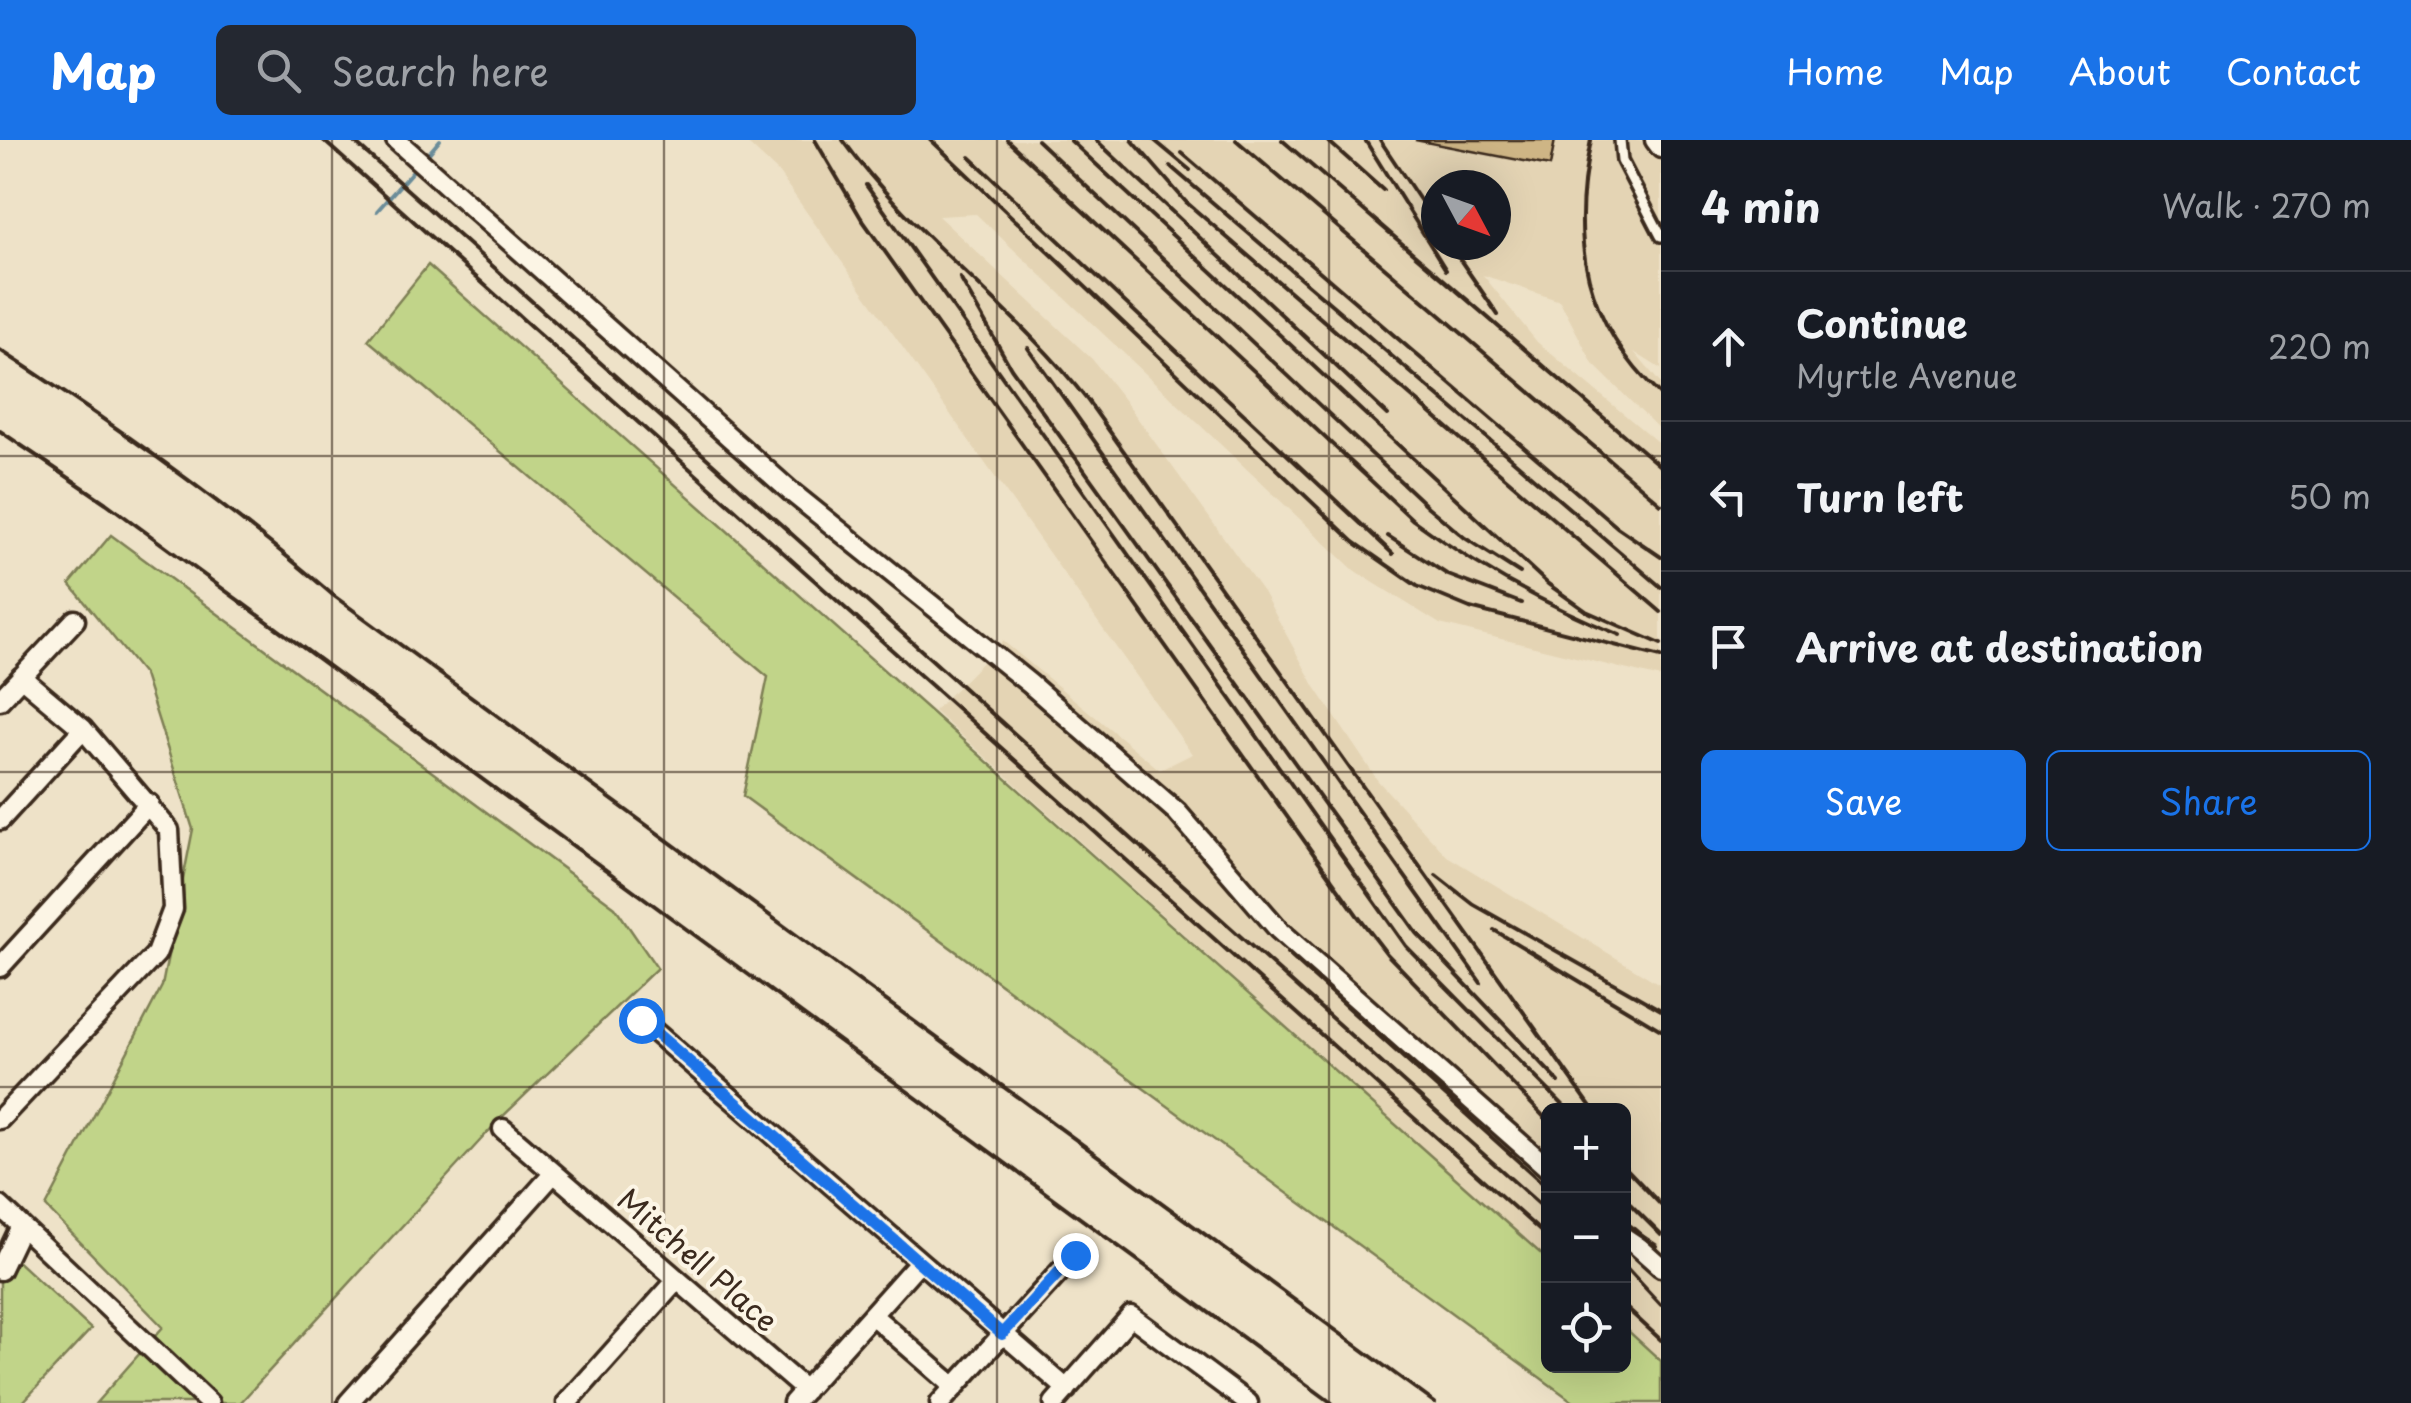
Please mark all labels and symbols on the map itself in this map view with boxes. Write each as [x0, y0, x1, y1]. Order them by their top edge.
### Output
north arrow [1421, 170, 1511, 260]
route start [619, 998, 665, 1044]
street label: Mitchell Place [609, 1177, 789, 1342]
route end [1053, 1233, 1099, 1279]

